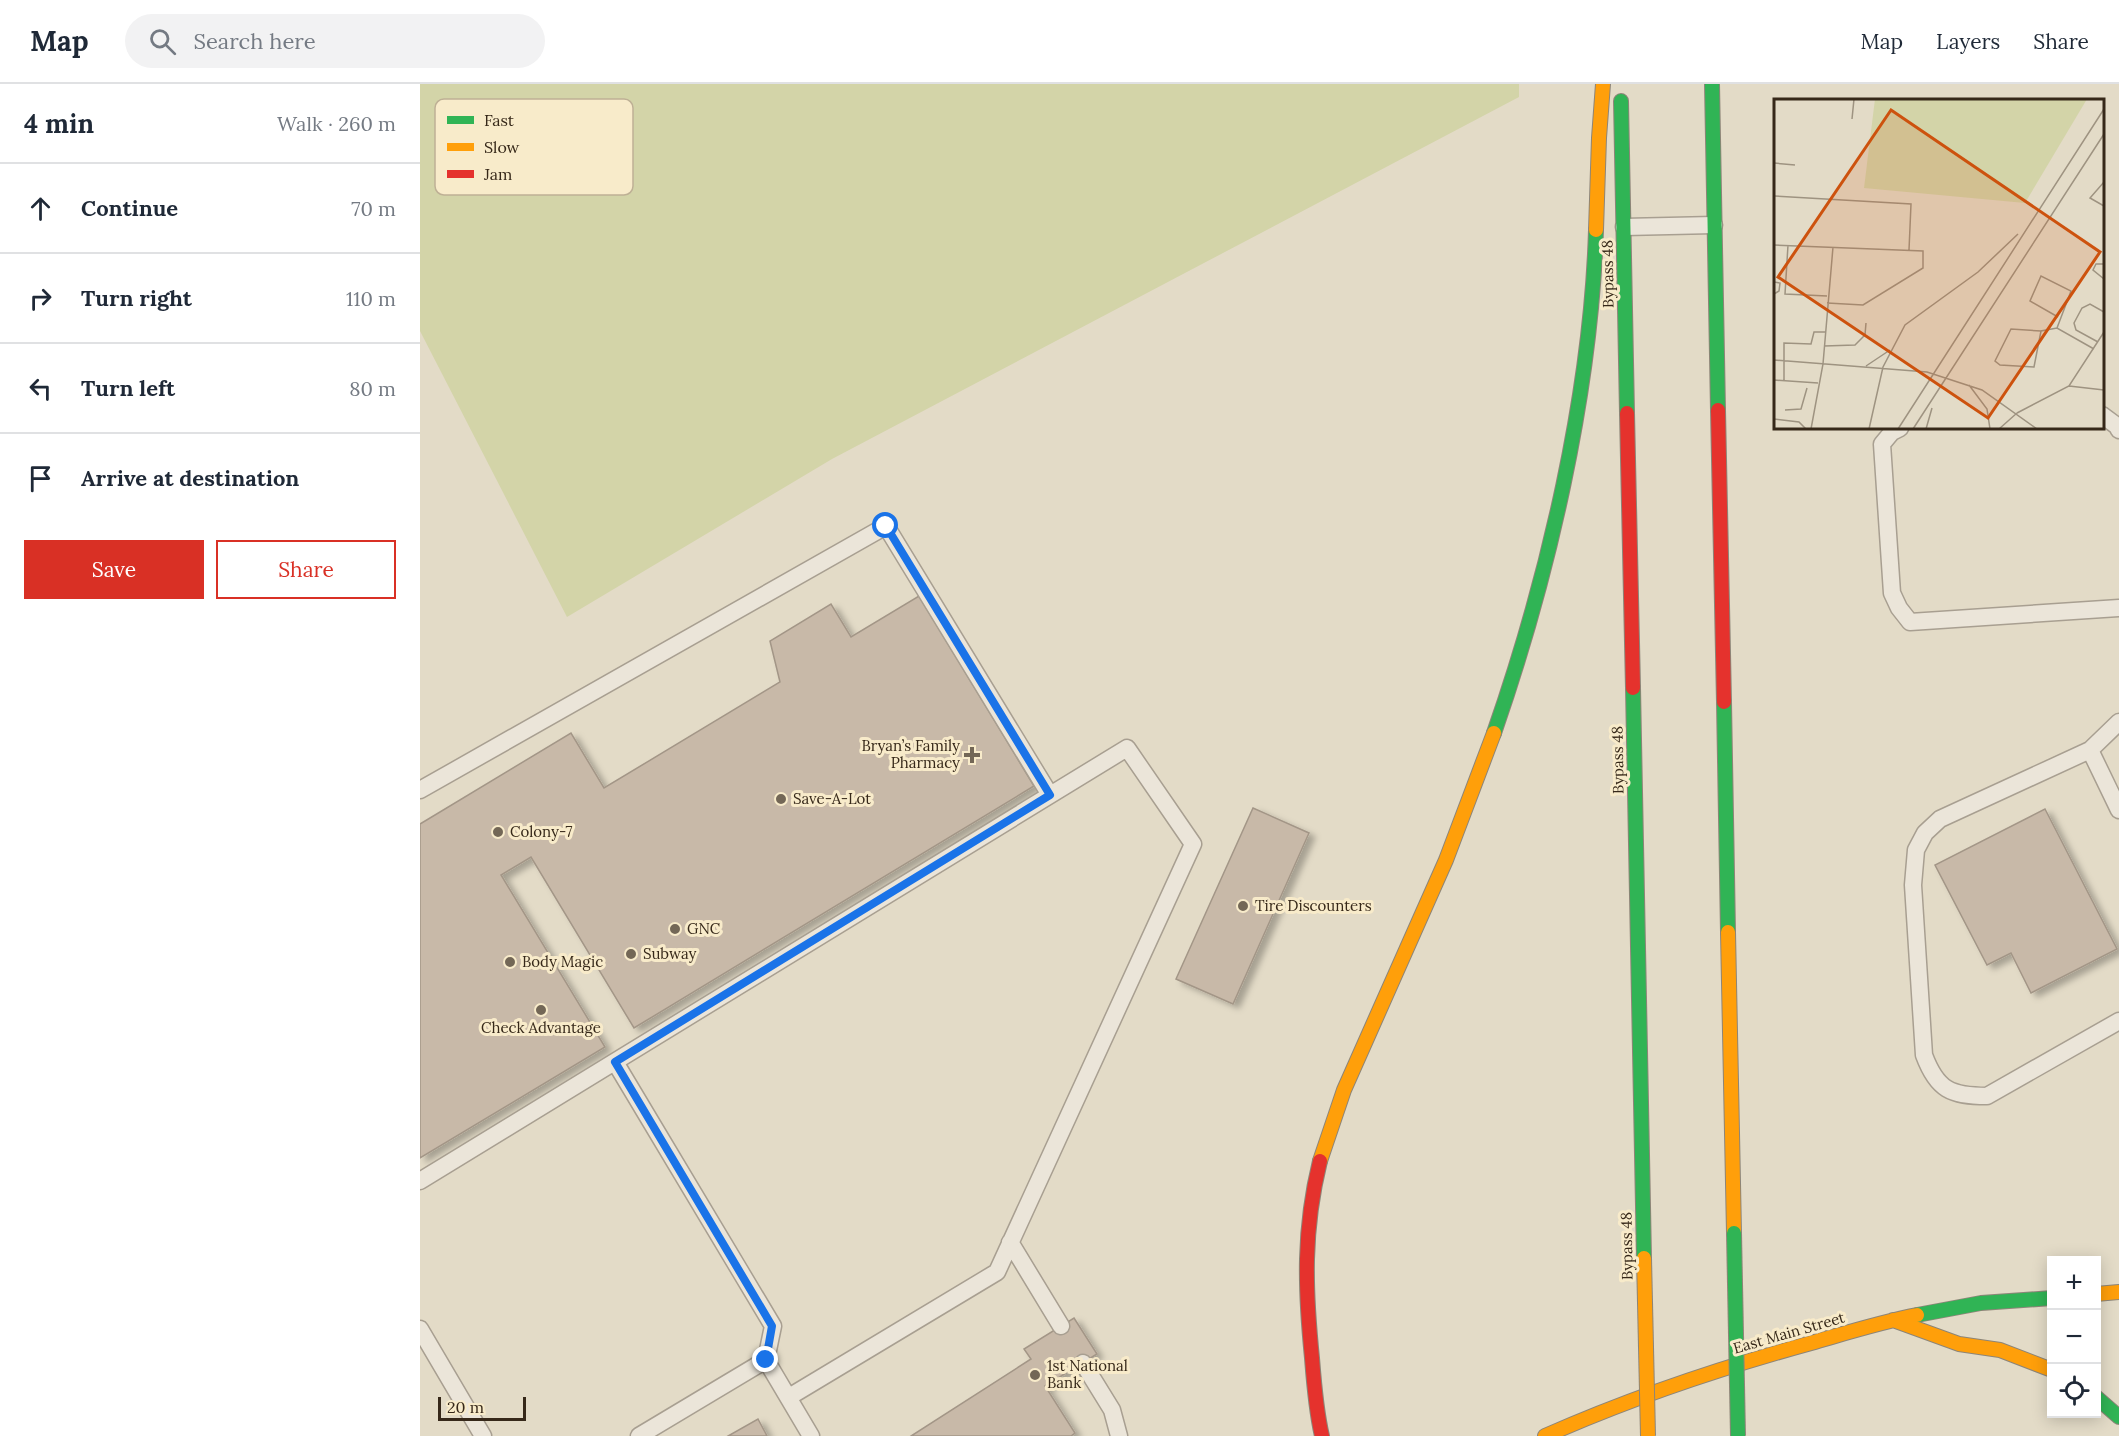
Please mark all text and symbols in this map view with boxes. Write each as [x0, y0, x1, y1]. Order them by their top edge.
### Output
search box [125, 14, 545, 68]
text: Map [30, 23, 89, 59]
icon: search [146, 25, 179, 58]
text: Search here [194, 27, 316, 55]
text: Map [1860, 28, 1903, 55]
text: Layers [1936, 28, 2000, 55]
text: Share [2033, 28, 2089, 55]
legend [435, 99, 633, 195]
inset map [1774, 99, 2104, 429]
text: 4 min [24, 107, 94, 140]
text: Fast [484, 110, 515, 130]
text: Walk · 260 m [277, 111, 396, 136]
text: Slow [484, 137, 520, 157]
text: Jam [483, 164, 512, 184]
icon: ahead [24, 192, 57, 225]
text: Continue [81, 194, 178, 222]
text: 70 m [351, 196, 396, 221]
street label: Bypass 48 [1597, 240, 1618, 308]
icon: right [24, 282, 57, 315]
text: Turn right [81, 284, 192, 312]
text: 110 m [346, 286, 396, 311]
icon: left [24, 372, 57, 405]
text: Turn left [81, 374, 175, 402]
text: 80 m [349, 376, 396, 401]
icon: arrive [24, 462, 57, 495]
text: Arrive at destination [81, 464, 299, 492]
route start [872, 512, 898, 538]
button: Save [24, 540, 204, 599]
button: Share [216, 540, 396, 599]
street label: Bypass 48 [1607, 726, 1628, 794]
place label: Bryan’s Family Pharmacy [861, 736, 960, 772]
marker: Bryan’s Family Pharmacy [965, 748, 979, 762]
place label: Save-A-Lot [793, 789, 871, 808]
marker: Save-A-Lot [774, 792, 788, 806]
place label: Colony-7 [510, 822, 572, 841]
marker: Colony-7 [491, 825, 505, 839]
place label: Tire Discounters [1255, 896, 1372, 915]
marker: Tire Discounters [1236, 899, 1250, 913]
place label: GNC [687, 919, 721, 938]
marker: GNC [668, 922, 682, 936]
place label: Subway [643, 944, 696, 963]
marker: Subway [624, 947, 638, 961]
place label: Body Magic [522, 952, 603, 971]
marker: Body Magic [503, 955, 517, 969]
marker: Check Advantage [534, 1003, 548, 1017]
place label: Check Advantage [481, 1018, 601, 1037]
street label: Bypass 48 [1616, 1212, 1637, 1280]
map controls [2047, 1256, 2101, 1418]
button: + [2047, 1256, 2101, 1310]
street label: East Main Street [1731, 1307, 1847, 1358]
button: − [2047, 1310, 2101, 1364]
route end [752, 1346, 778, 1372]
place label: 1st National Bank [1047, 1356, 1128, 1392]
button: locate [2047, 1364, 2101, 1418]
marker: 1st National Bank [1028, 1368, 1042, 1382]
scale bar [438, 1394, 526, 1422]
text: 20 m [447, 1397, 484, 1417]

